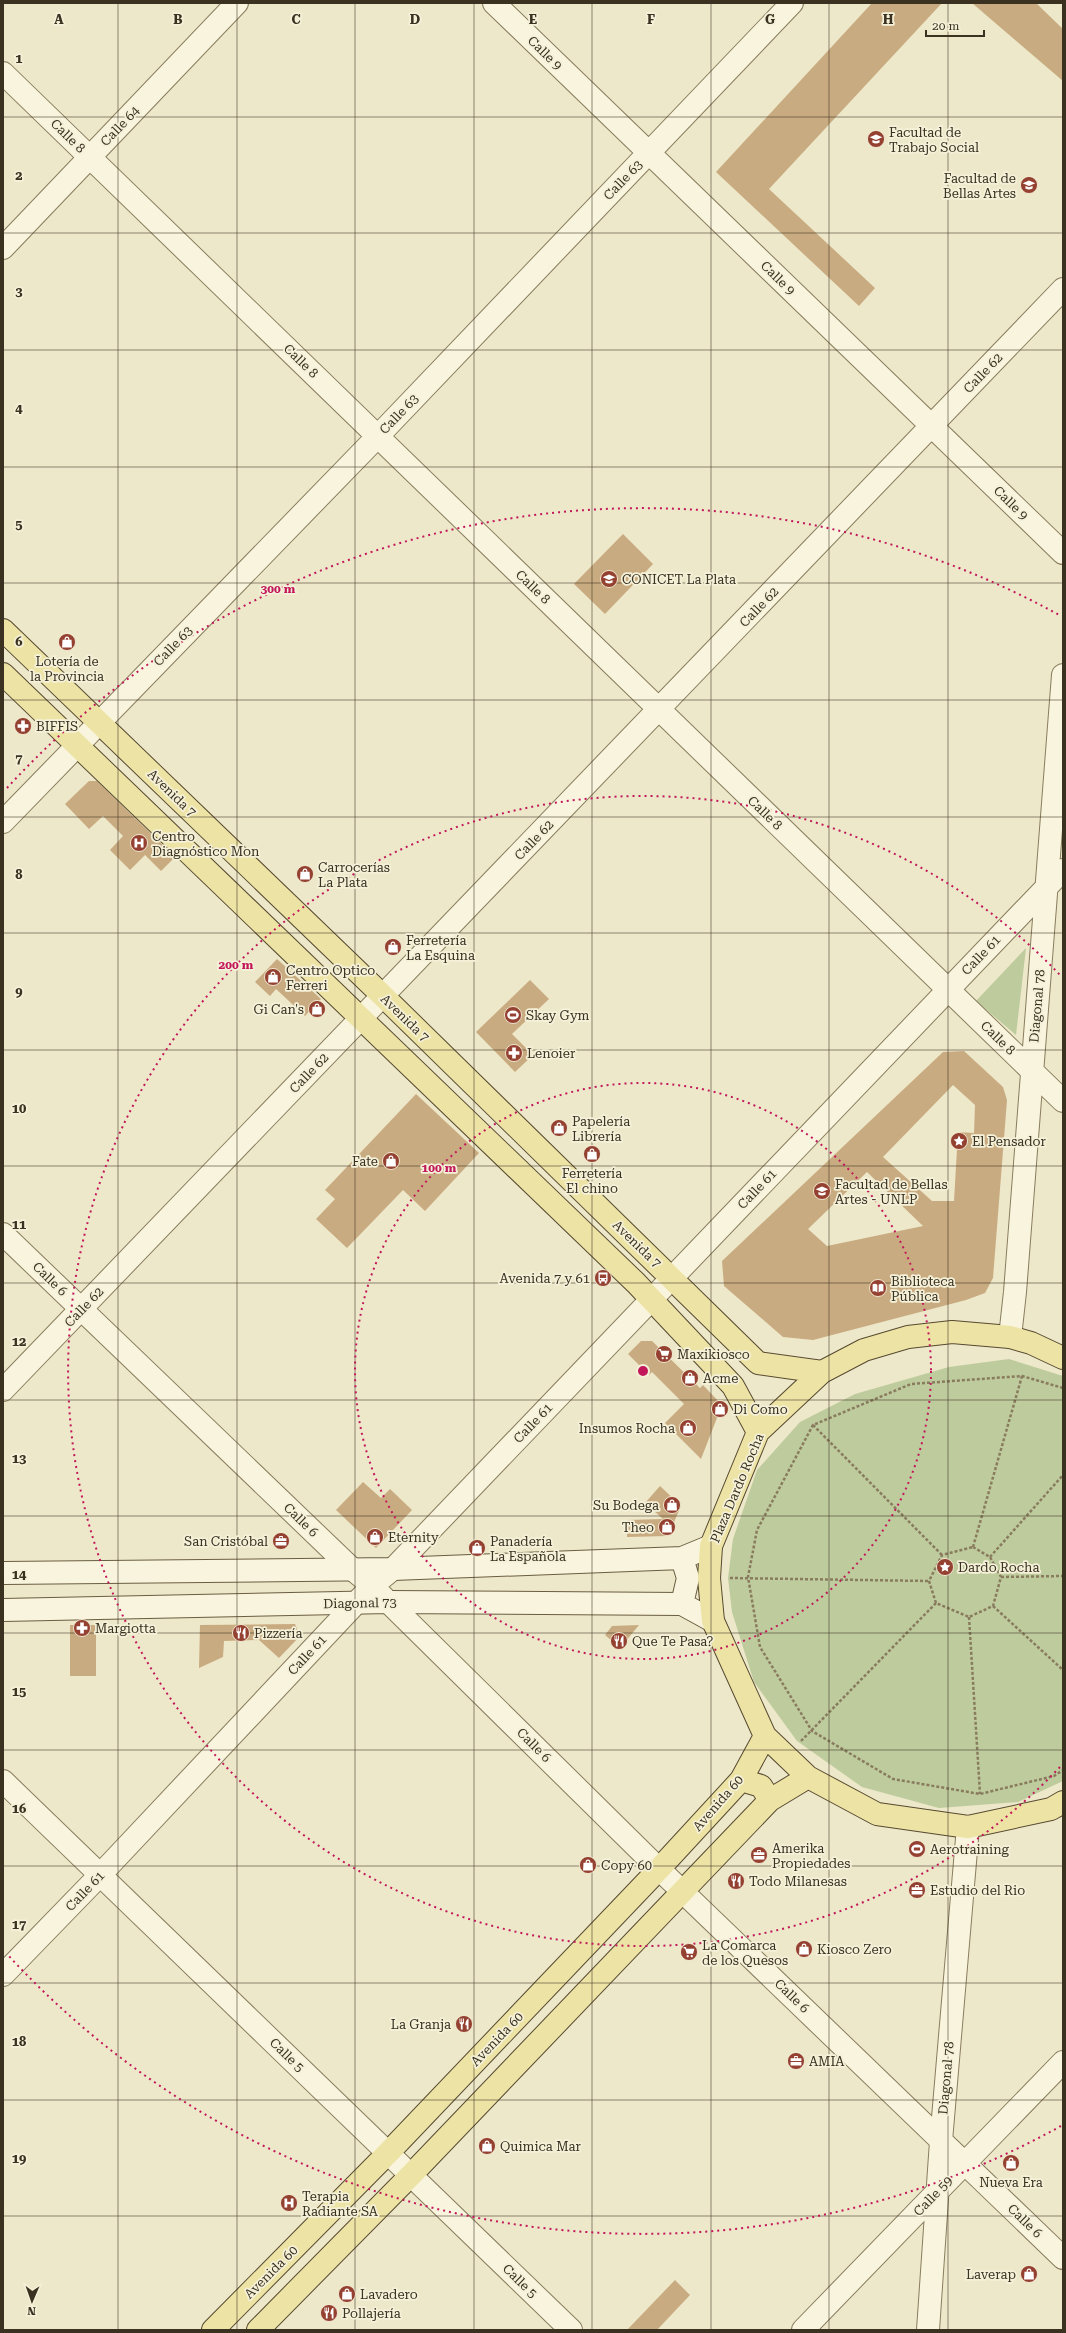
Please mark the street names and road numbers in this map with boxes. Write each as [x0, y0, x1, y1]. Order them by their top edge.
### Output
street label: Calle 9 [525, 33, 565, 73]
street label: Calle 64 [97, 103, 143, 149]
street label: Calle 8 [48, 116, 88, 156]
street label: Calle 63 [600, 157, 646, 203]
street label: Calle 9 [758, 258, 798, 298]
street label: Calle 8 [281, 341, 321, 381]
street label: Calle 62 [960, 350, 1006, 396]
street label: Calle 63 [376, 391, 422, 437]
street label: Calle 9 [991, 483, 1031, 523]
street label: Calle 8 [513, 567, 553, 607]
street label: Calle 62 [736, 584, 782, 630]
street label: Calle 63 [150, 623, 196, 669]
street label: Avenida 7 [145, 766, 199, 820]
street label: Calle 8 [745, 793, 785, 833]
street label: Calle 62 [511, 817, 557, 863]
street label: Calle 61 [958, 932, 1004, 978]
street label: Diagonal 78 [1026, 969, 1048, 1043]
street label: Avenida 7 [378, 991, 432, 1045]
street label: Calle 8 [978, 1018, 1018, 1058]
street label: Calle 62 [286, 1050, 332, 1096]
street label: Calle 61 [734, 1166, 780, 1212]
street label: Avenida 7 [610, 1217, 664, 1271]
street label: Calle 6 [30, 1259, 70, 1299]
street label: Calle 62 [61, 1284, 107, 1330]
street label: Calle 61 [510, 1400, 556, 1446]
street label: Plaza Dardo Rocha [707, 1431, 767, 1545]
street label: Calle 6 [281, 1500, 321, 1540]
street label: Diagonal 73 [323, 1595, 397, 1611]
street label: Calle 61 [285, 1632, 329, 1678]
street label: Calle 6 [514, 1725, 554, 1765]
street label: Avenida 60 [690, 1772, 746, 1834]
street label: Calle 61 [62, 1868, 108, 1914]
street label: Calle 6 [772, 1976, 812, 2016]
street label: Avenida 60 [468, 2009, 526, 2069]
street label: Calle 5 [267, 2035, 307, 2075]
street label: Diagonal 78 [935, 2041, 957, 2115]
street label: Calle 59 [910, 2173, 956, 2219]
street label: Calle 6 [1005, 2201, 1045, 2241]
street label: Avenida 60 [241, 2242, 301, 2302]
street label: Calle 5 [500, 2261, 540, 2301]

